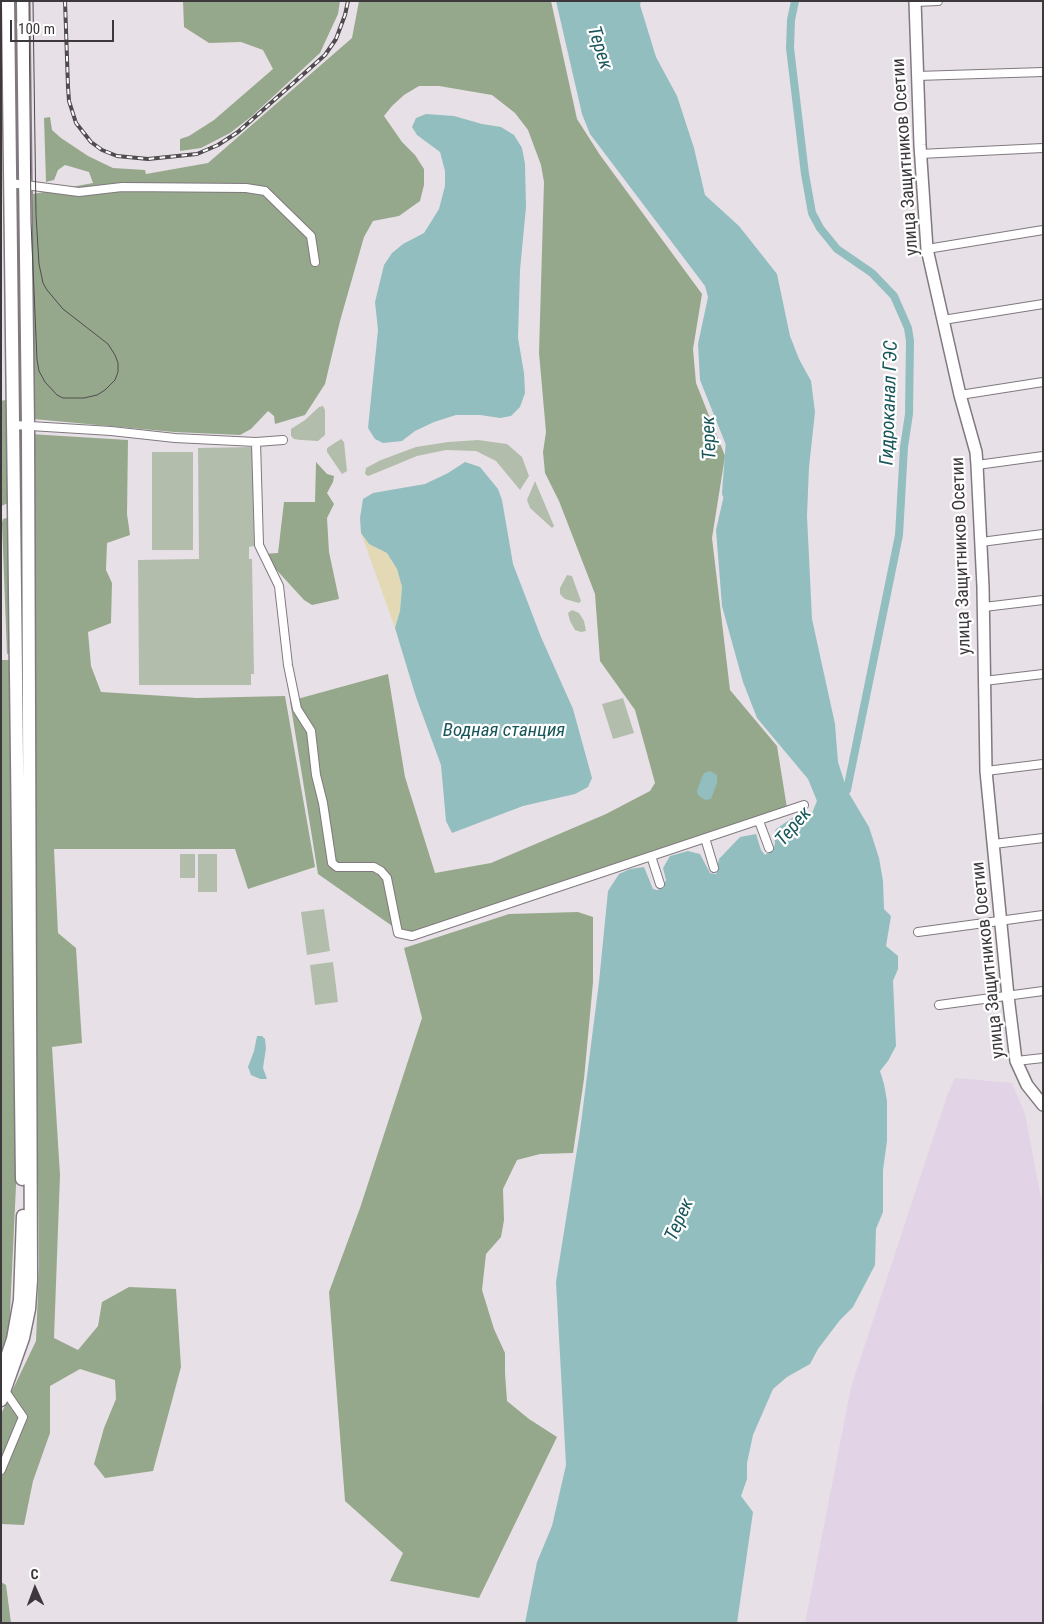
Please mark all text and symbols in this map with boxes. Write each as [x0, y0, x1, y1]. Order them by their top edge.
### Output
scale bar [12, 10, 116, 42]
text: 100 m [18, 20, 55, 38]
water label: Терек [581, 24, 617, 72]
street label: улица Защитников Осетии [888, 58, 924, 256]
water label: Гидроканал ГЭС [876, 340, 904, 466]
water label: Терек [698, 416, 722, 460]
street label: улица Защитников Осетии [948, 457, 976, 655]
water label: Водная станция [443, 720, 565, 742]
water label: Терек [771, 803, 817, 851]
street label: улица Защитников Осетии [968, 860, 1010, 1060]
water label: Терек [661, 1195, 699, 1245]
north arrow [10, 1564, 60, 1614]
text: С [30, 1566, 39, 1582]

